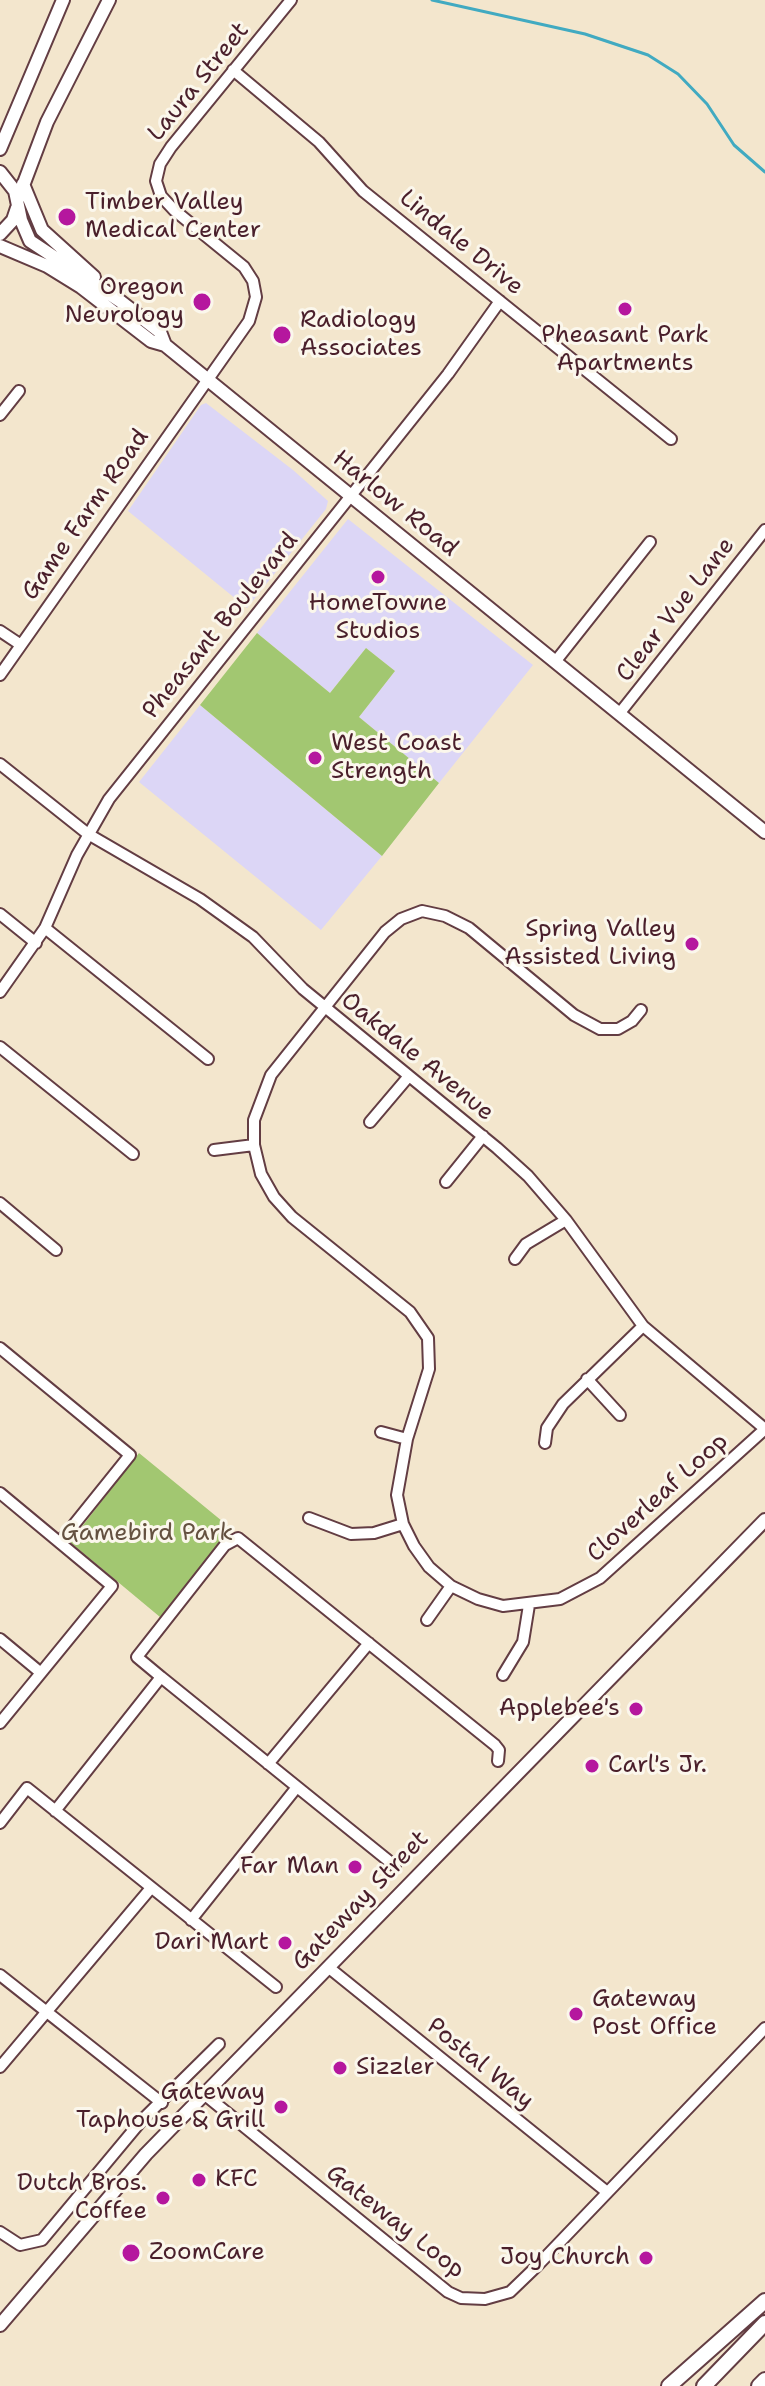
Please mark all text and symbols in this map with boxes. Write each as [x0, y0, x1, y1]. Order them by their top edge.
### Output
street label: Laura Street [142, 17, 256, 147]
street label: Lindale Drive [393, 184, 529, 302]
place label: Timber Valley Medical Center [85, 189, 261, 245]
marker: Timber Valley Medical Center [56, 206, 78, 228]
place label: Oregon Neurology [65, 274, 184, 330]
marker: Oregon Neurology [191, 291, 213, 313]
marker: Pheasant Park Apartments [616, 300, 634, 318]
place label: Radiology Associates [300, 307, 422, 363]
place label: Pheasant Park Apartments [541, 322, 709, 378]
marker: Radiology Associates [271, 324, 293, 346]
street label: Game Farm Road [16, 424, 156, 606]
street label: Harlow Road [326, 445, 464, 563]
street label: Pheasant Boulevard [137, 527, 305, 725]
street label: Clear Vue Lane [611, 532, 741, 688]
marker: HomeTowne Studios [369, 568, 387, 586]
place label: HomeTowne Studios [309, 590, 447, 646]
place label: West Coast Strength [331, 730, 462, 786]
marker: West Coast Strength [306, 749, 324, 767]
place label: Spring Valley Assisted Living [504, 916, 676, 972]
marker: Spring Valley Assisted Living [683, 935, 701, 953]
street label: Oakdale Avenue [335, 986, 499, 1128]
street label: Cloverleaf Loop [582, 1427, 734, 1569]
park label: Gamebird Park [61, 1520, 233, 1548]
place label: Applebee's [499, 1695, 620, 1723]
marker: Applebee's [627, 1700, 645, 1718]
place label: Carl's Jr. [608, 1752, 707, 1780]
marker: Carl's Jr. [583, 1757, 601, 1775]
street label: Gateway Street [287, 1825, 435, 1977]
place label: Far Man [240, 1853, 339, 1881]
marker: Far Man [346, 1858, 364, 1876]
place label: Dari Mart [155, 1929, 269, 1957]
marker: Dari Mart [276, 1934, 294, 1952]
place label: Gateway Post Office [592, 1986, 717, 2042]
marker: Gateway Post Office [567, 2005, 585, 2023]
street label: Postal Way [421, 2012, 539, 2116]
place label: Sizzler [356, 2054, 435, 2082]
marker: Sizzler [331, 2059, 349, 2077]
place label: Gateway Taphouse & Grill [76, 2079, 265, 2135]
marker: Gateway Taphouse & Grill [272, 2098, 290, 2116]
street label: Gateway Loop [320, 2159, 470, 2285]
place label: KFC [215, 2166, 258, 2194]
place label: Dutch Bros. Coffee [17, 2170, 147, 2226]
marker: KFC [190, 2171, 208, 2189]
marker: Dutch Bros. Coffee [154, 2189, 172, 2207]
place label: ZoomCare [149, 2239, 265, 2267]
marker: ZoomCare [120, 2242, 142, 2264]
place label: Joy Church [500, 2244, 630, 2272]
marker: Joy Church [637, 2249, 655, 2267]

